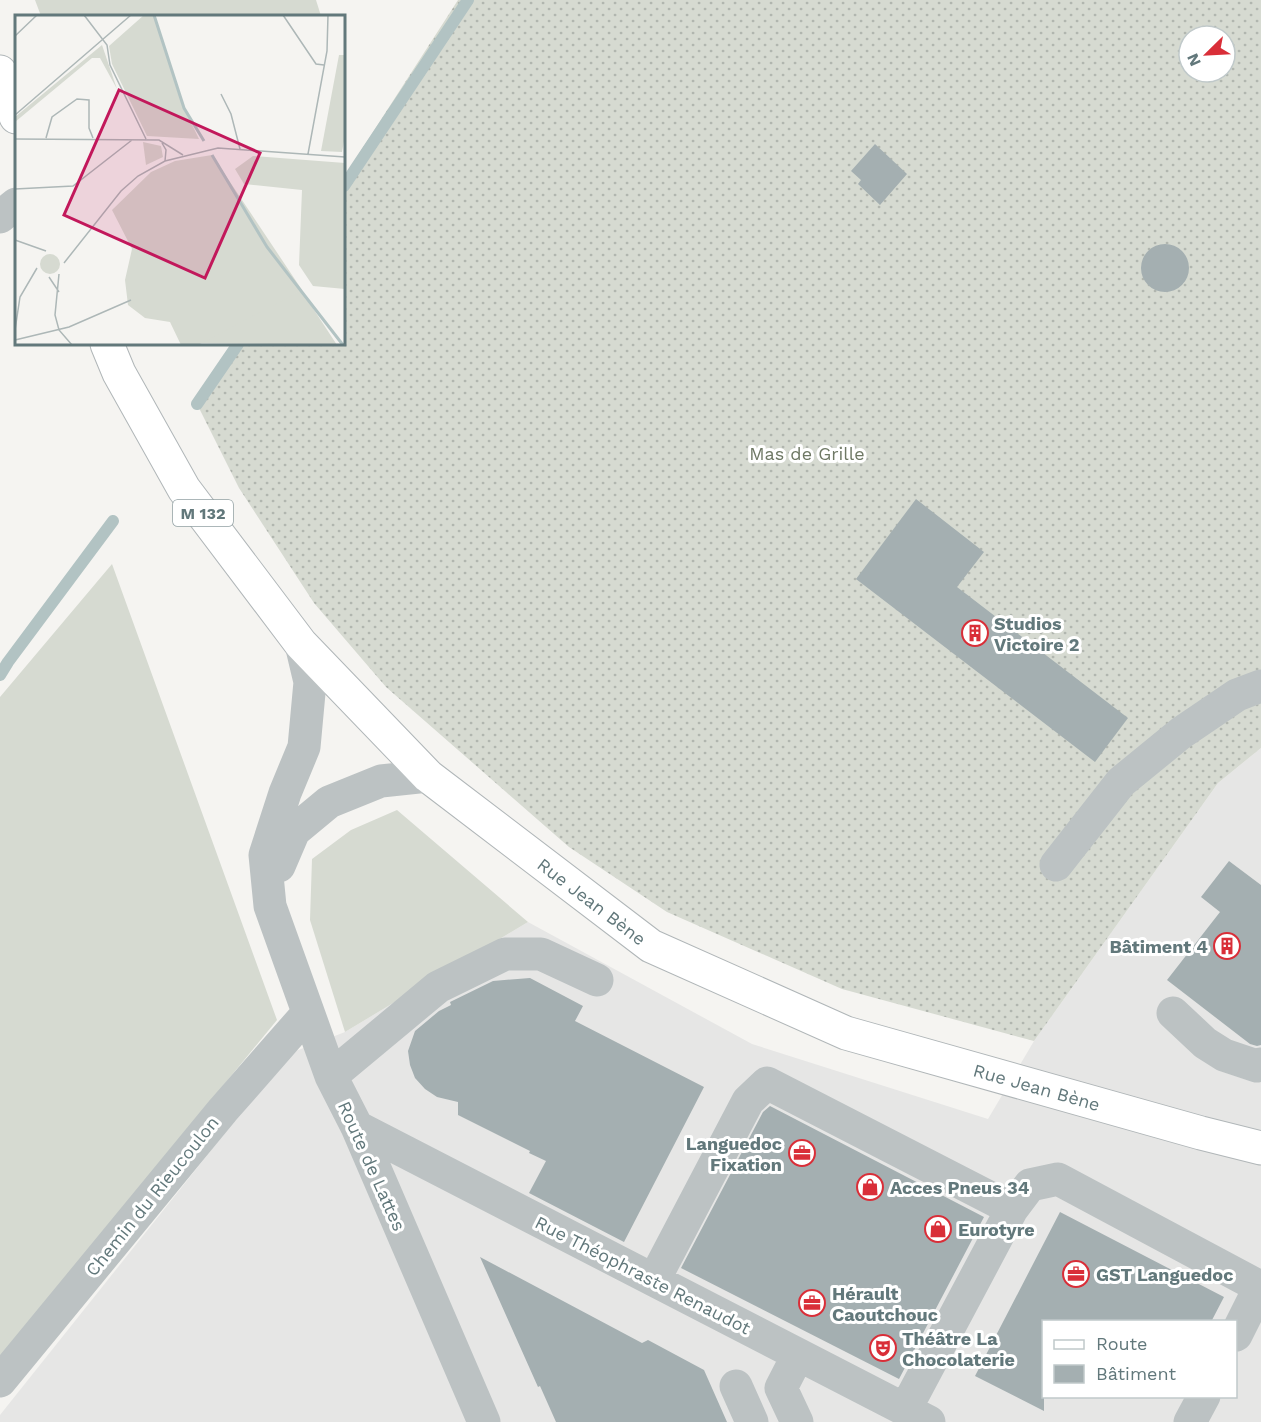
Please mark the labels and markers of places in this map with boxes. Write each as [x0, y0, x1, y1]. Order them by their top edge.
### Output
place label: Studios Victoire 2 [994, 613, 1080, 655]
building icon: Studios Victoire 2 [960, 618, 990, 648]
building icon: Bâtiment 4 [1212, 931, 1242, 961]
place label: Bâtiment 4 [1109, 936, 1208, 957]
place label: Languedoc Fixation [686, 1133, 782, 1175]
office icon: Languedoc Fixation [787, 1138, 817, 1168]
shop icon: Acces Pneus 34 [855, 1172, 885, 1202]
place label: Acces Pneus 34 [890, 1177, 1030, 1198]
shop icon: Eurotyre [923, 1214, 953, 1244]
place label: Eurotyre [958, 1219, 1035, 1240]
office icon: GST Languedoc [1061, 1259, 1091, 1289]
place label: GST Languedoc [1096, 1264, 1233, 1285]
place label: Hérault Caoutchouc [832, 1283, 938, 1325]
office icon: Hérault Caoutchouc [797, 1288, 827, 1318]
place label: Théâtre La Chocolaterie [902, 1328, 1015, 1370]
theatre icon: Théâtre La Chocolaterie [868, 1333, 898, 1363]

